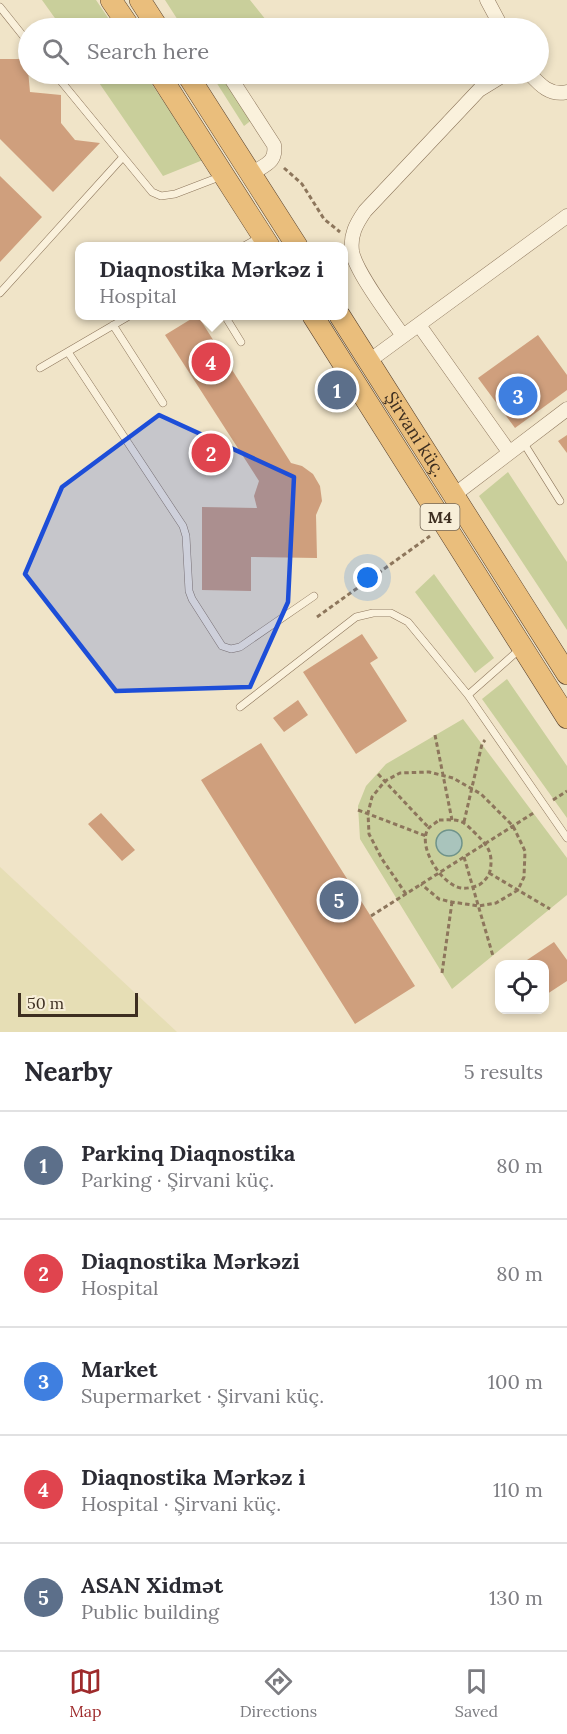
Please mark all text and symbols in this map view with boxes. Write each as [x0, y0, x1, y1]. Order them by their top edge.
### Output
search box [18, 18, 549, 84]
icon: search [39, 35, 72, 68]
text: Search here [87, 37, 209, 65]
popup [75, 242, 348, 320]
text: Diaqnostika Mərkəz i [99, 255, 324, 283]
text: Hospital [99, 283, 177, 308]
pin: 4 [192, 340, 230, 385]
pin: 1 [318, 368, 356, 412]
pin: 3 [498, 374, 538, 418]
street label: Şirvani küç. [380, 387, 451, 481]
pin: 2 [192, 430, 230, 476]
road number: M4 [420, 504, 460, 530]
your location [353, 563, 382, 592]
pin: 5 [320, 878, 358, 922]
map controls [495, 960, 549, 1014]
button: locate [495, 960, 549, 1014]
scale bar [18, 990, 138, 1018]
text: 50 m [27, 993, 64, 1013]
text: Nearby [24, 1055, 112, 1088]
text: 5 results [464, 1059, 543, 1084]
text: Parkinq Diaqnostika [81, 1139, 295, 1167]
text: 1 [39, 1153, 48, 1178]
text: 80 m [496, 1153, 543, 1178]
text: Parking · Şirvani küç. [81, 1167, 274, 1192]
text: Diaqnostika Mərkəzi [81, 1247, 300, 1275]
text: 2 [38, 1261, 49, 1286]
text: 80 m [496, 1261, 543, 1286]
text: Hospital [81, 1275, 159, 1300]
text: Market [81, 1355, 158, 1383]
text: 3 [38, 1369, 49, 1394]
text: 100 m [488, 1369, 543, 1394]
text: Supermarket · Şirvani küç. [81, 1383, 324, 1408]
text: Diaqnostika Mərkəz i [81, 1463, 305, 1491]
text: 4 [38, 1477, 49, 1502]
text: 110 m [493, 1477, 543, 1502]
text: Hospital · Şirvani küç. [81, 1491, 281, 1516]
text: ASAN Xidmət [81, 1571, 223, 1599]
text: 5 [38, 1585, 49, 1610]
text: 130 m [489, 1585, 543, 1610]
text: Public building [81, 1599, 219, 1624]
tab: Map [69, 1665, 102, 1721]
tab: Directions [240, 1665, 317, 1721]
tab: Saved [455, 1665, 498, 1721]

